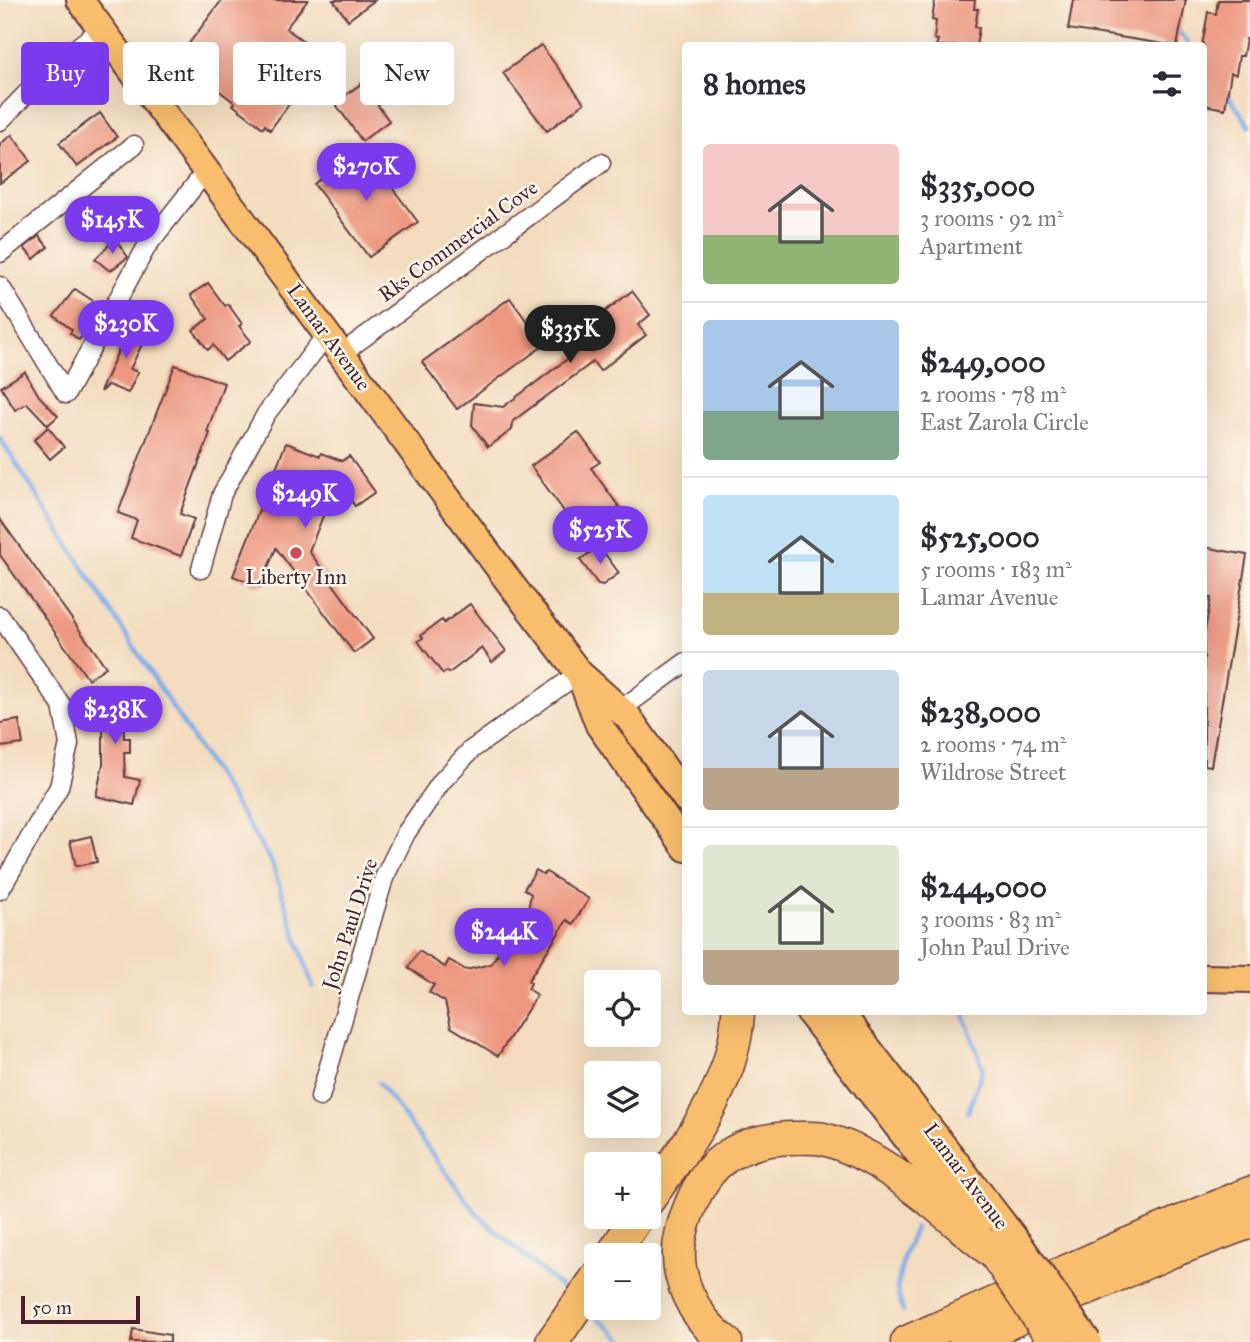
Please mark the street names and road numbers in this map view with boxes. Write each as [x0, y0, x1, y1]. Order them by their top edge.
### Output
street label: Rks Commercial Cove [373, 174, 543, 308]
street label: Lamar Avenue [281, 278, 377, 396]
street label: John Paul Drive [316, 855, 384, 995]
street label: Lamar Avenue [918, 1118, 1015, 1234]

